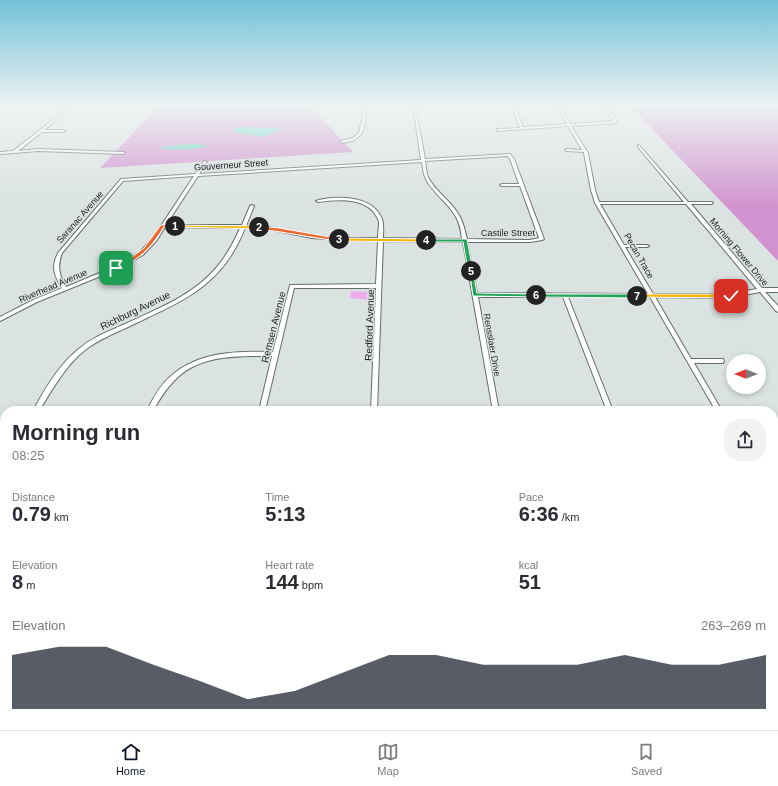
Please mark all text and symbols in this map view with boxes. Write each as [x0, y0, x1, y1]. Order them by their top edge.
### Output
street label: Gouverneur Street [194, 157, 269, 173]
street label: Saranac Avenue [55, 189, 105, 245]
pin: 1 [165, 216, 185, 236]
street label: Morning Flower Drive [708, 216, 770, 288]
pin: 2 [249, 217, 269, 237]
text: 1 [172, 220, 178, 232]
text: 2 [256, 221, 262, 233]
street label: Castile Street [481, 228, 536, 238]
pin: 3 [329, 229, 349, 249]
pin: 4 [416, 230, 436, 250]
street label: Pecan Trace [622, 232, 656, 280]
text: 3 [336, 233, 342, 245]
text: 4 [423, 234, 429, 246]
pin [99, 251, 133, 285]
icon: arrive [105, 257, 127, 279]
pin: 5 [461, 261, 481, 281]
text: 5 [468, 265, 474, 277]
street label: Riverhead Avenue [17, 267, 89, 305]
pin [714, 279, 748, 313]
pin: 6 [526, 285, 546, 305]
icon: check [720, 285, 742, 307]
pin: 7 [627, 286, 647, 306]
street label: Richburg Avenue [99, 289, 172, 332]
street label: Redford Avenue [363, 289, 376, 361]
text: 6 [533, 289, 539, 301]
street label: Remsen Avenue [259, 290, 288, 364]
text: 7 [634, 290, 640, 302]
street label: Rensslaer Drive [482, 313, 502, 377]
north arrow [726, 354, 766, 394]
map controls [726, 354, 766, 394]
button: share [724, 419, 766, 461]
text: Morning run [12, 420, 140, 445]
text: 08:25 [12, 448, 45, 463]
text: Distance [12, 491, 55, 503]
text: Time [265, 491, 289, 503]
text: Pace [519, 491, 544, 503]
text: 0.79 [12, 503, 51, 525]
text: 5:13 [265, 503, 305, 525]
text: 6:36 [519, 503, 559, 525]
text: km [51, 511, 69, 523]
text: /km [559, 511, 579, 523]
text: Elevation [12, 559, 57, 571]
text: Heart rate [265, 559, 314, 571]
text: kcal [519, 559, 538, 571]
text: 8 [12, 571, 23, 593]
text: 144 [265, 571, 299, 593]
text: 51 [519, 571, 541, 593]
text: m [23, 579, 35, 591]
text: bpm [299, 579, 323, 591]
text: Elevation [12, 618, 65, 633]
text: 263–269 m [701, 618, 766, 633]
tab: Home [116, 741, 145, 777]
tab: Map [377, 741, 399, 777]
tab: Saved [631, 741, 662, 777]

